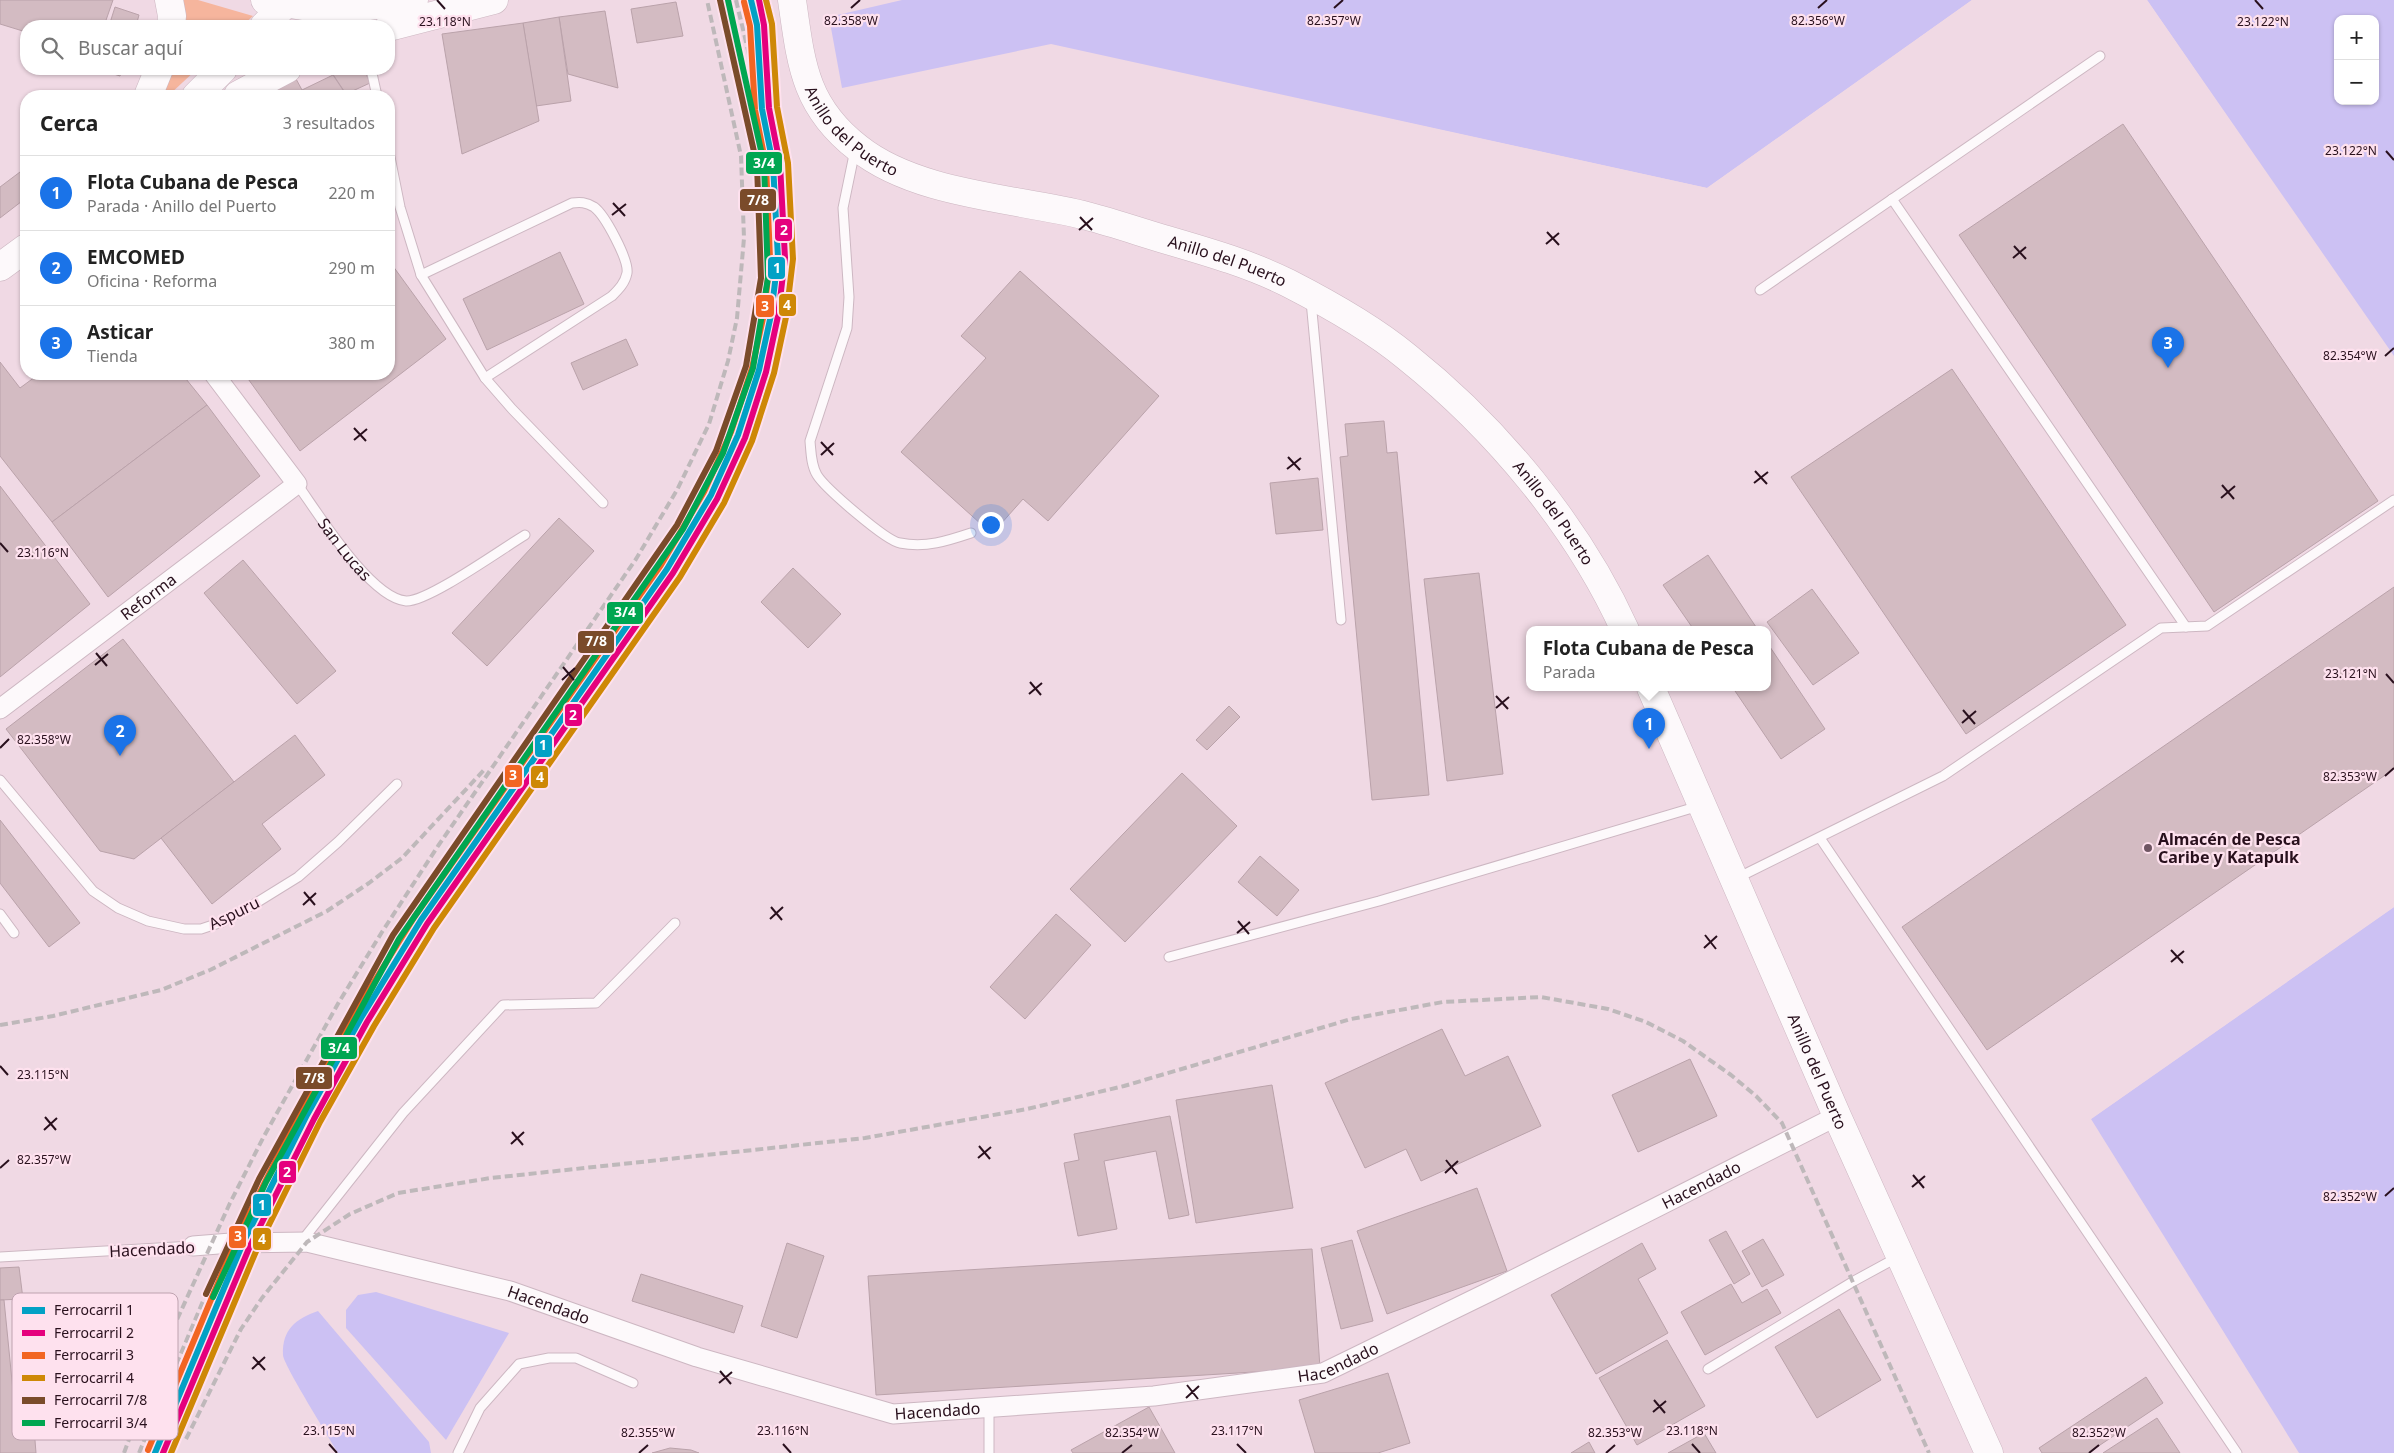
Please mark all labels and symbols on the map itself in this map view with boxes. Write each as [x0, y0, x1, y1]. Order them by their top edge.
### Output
text: 82.358°W [824, 12, 878, 29]
text: 82.357°W [1307, 12, 1361, 29]
text: 82.356°W [1791, 12, 1845, 29]
text: 23.118°N [419, 13, 471, 30]
text: 23.122°N [2237, 13, 2289, 30]
street label: Anillo del Puerto [800, 82, 902, 181]
text: 23.122°N [2325, 142, 2377, 159]
line badge: 3/4 [745, 151, 783, 175]
text: 3/4 [753, 153, 775, 172]
line badge: 7/8 [739, 188, 777, 212]
text: 7/8 [747, 190, 769, 209]
line badge: 2 [774, 218, 793, 242]
text: 2 [780, 220, 788, 239]
street label: Anillo del Puerto [1166, 230, 1290, 292]
line badge: 1 [767, 256, 786, 280]
text: 1 [773, 258, 781, 277]
line badge: 4 [778, 293, 797, 317]
line badge: 3 [755, 294, 775, 318]
text: 4 [783, 295, 791, 314]
text: 3 [761, 296, 769, 315]
pin: 3 [2152, 327, 2184, 368]
text: 82.354°W [2323, 347, 2377, 364]
street label: Anillo del Puerto [1508, 456, 1599, 569]
your location [978, 512, 1004, 538]
street label: San Lucas [313, 513, 376, 586]
text: 23.116°N [17, 544, 69, 561]
street label: Reforma [116, 568, 181, 625]
line badge: 3/4 [606, 601, 644, 625]
text: 3/4 [614, 602, 636, 621]
line badge: 7/8 [577, 630, 615, 654]
text: 7/8 [585, 631, 607, 650]
text: 23.121°N [2325, 665, 2377, 682]
line badge: 2 [564, 703, 583, 727]
text: 2 [569, 705, 577, 724]
pin: 1 [1633, 708, 1665, 749]
pin: 2 [104, 715, 136, 756]
text: 82.358°W [17, 731, 71, 748]
line badge: 1 [534, 734, 553, 758]
text: 1 [539, 735, 547, 754]
line badge: 3 [504, 764, 523, 788]
text: 3 [509, 765, 517, 784]
line badge: 4 [530, 765, 549, 789]
text: 4 [536, 767, 544, 786]
text: 82.353°W [2323, 768, 2377, 785]
place label: Almacén de Pesca Caribe y Katapulk [2158, 828, 2301, 868]
marker: Almacén de Pesca Caribe y Katapulk [2142, 842, 2154, 854]
street label: Aspuru [205, 891, 263, 935]
street label: Anillo del Puerto [1783, 1010, 1853, 1133]
line badge: 3/4 [320, 1036, 358, 1060]
text: 3/4 [328, 1038, 350, 1057]
text: 23.115°N [17, 1066, 69, 1083]
line badge: 7/8 [295, 1066, 333, 1090]
text: 7/8 [303, 1068, 325, 1087]
text: 82.357°W [17, 1151, 71, 1168]
street label: Hacendado [1658, 1156, 1744, 1214]
line badge: 2 [278, 1160, 297, 1184]
text: 2 [283, 1162, 291, 1181]
text: 82.352°W [2323, 1188, 2377, 1205]
line badge: 1 [252, 1193, 272, 1217]
text: 1 [258, 1195, 266, 1214]
line badge: 3 [228, 1225, 247, 1249]
text: 3 [234, 1226, 242, 1245]
line badge: 4 [252, 1227, 272, 1251]
text: 4 [258, 1229, 266, 1248]
street label: Hacendado [109, 1236, 195, 1262]
street label: Hacendado [505, 1280, 593, 1329]
legend [12, 1293, 178, 1440]
text: Ferrocarril 1 [54, 1300, 134, 1319]
text: Ferrocarril 2 [54, 1323, 134, 1342]
street label: Hacendado [1296, 1337, 1382, 1387]
text: Ferrocarril 3 [54, 1345, 134, 1364]
text: Ferrocarril 4 [54, 1368, 134, 1387]
text: Ferrocarril 7/8 [54, 1390, 147, 1409]
street label: Hacendado [894, 1397, 981, 1425]
text: Ferrocarril 3/4 [54, 1413, 147, 1432]
text: 23.115°N [303, 1422, 355, 1439]
text: 23.116°N [757, 1422, 809, 1439]
text: 23.117°N [1211, 1422, 1263, 1439]
text: 23.118°N [1666, 1422, 1718, 1439]
text: 82.355°W [621, 1424, 675, 1441]
text: 82.354°W [1105, 1424, 1159, 1441]
text: 82.353°W [1588, 1424, 1642, 1441]
text: 82.352°W [2072, 1424, 2126, 1441]

